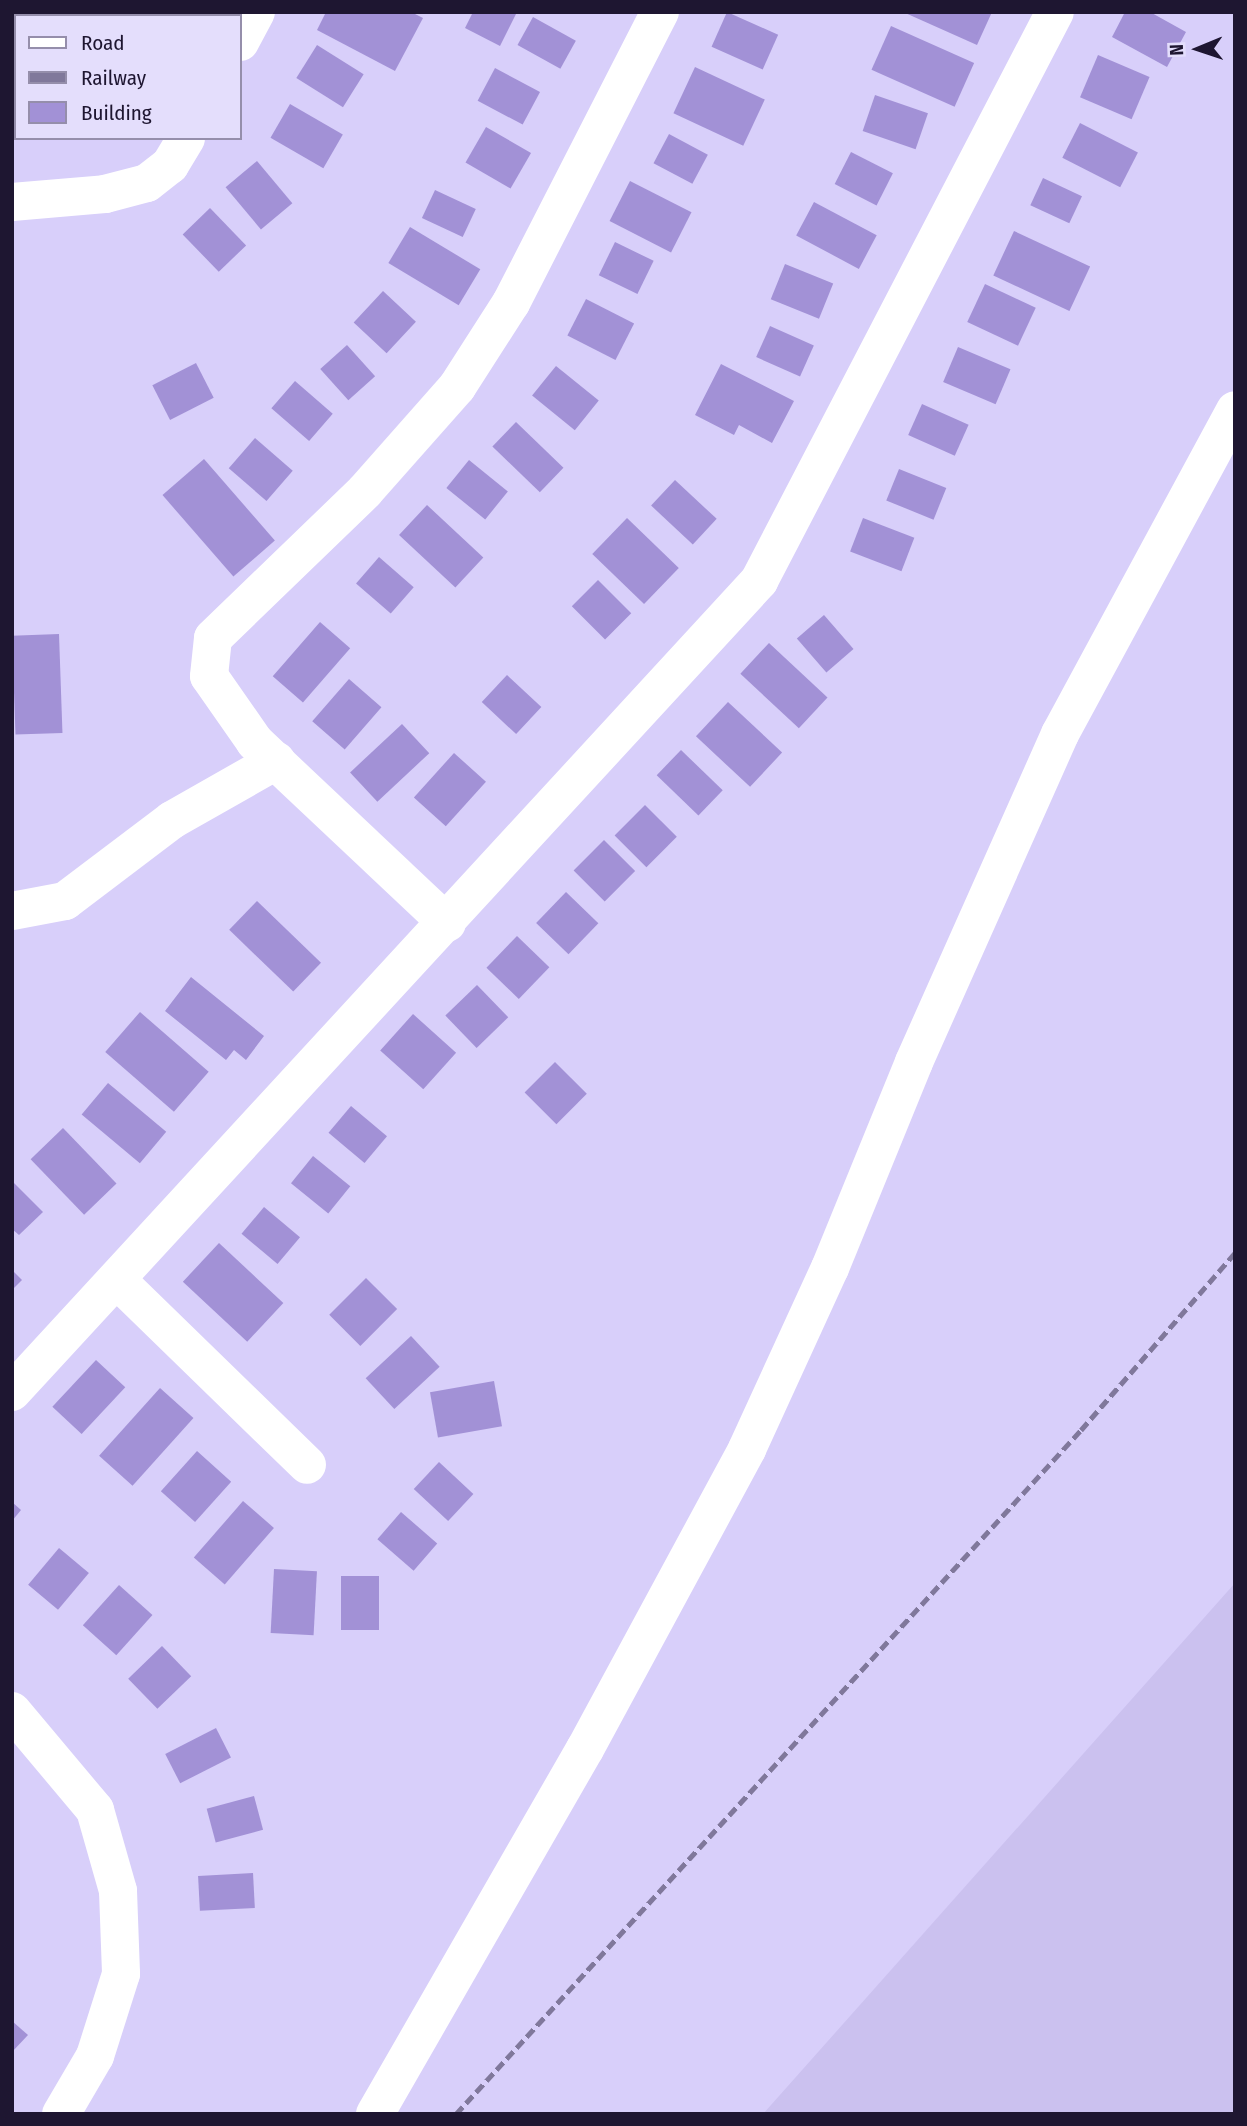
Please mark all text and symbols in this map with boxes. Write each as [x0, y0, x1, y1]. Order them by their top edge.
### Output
legend [14, 14, 242, 140]
north arrow [1163, 14, 1233, 84]
text: Road [81, 30, 125, 56]
text: N [1165, 44, 1188, 56]
text: Railway [81, 65, 146, 91]
text: Building [81, 100, 152, 126]

